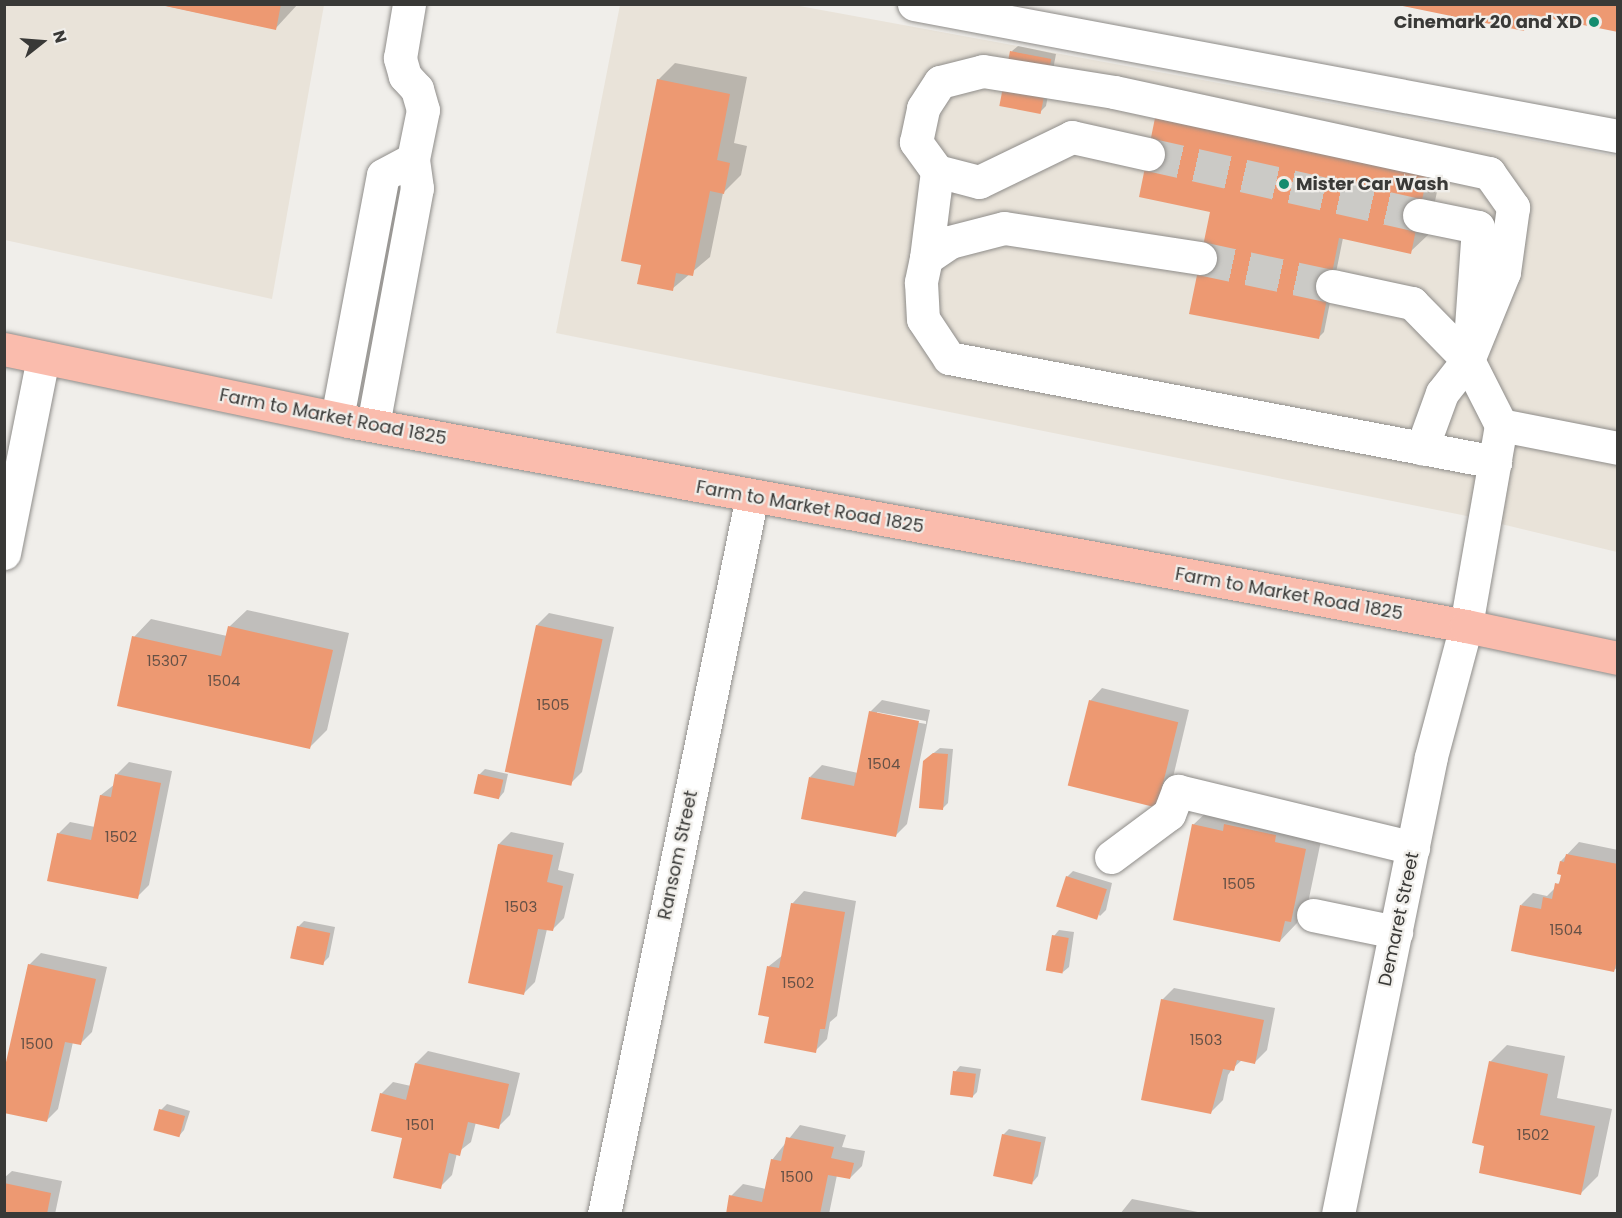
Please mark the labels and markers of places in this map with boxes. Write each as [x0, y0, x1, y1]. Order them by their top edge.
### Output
place label: Cinemark 20 and XD [1394, 11, 1582, 33]
marker: Cinemark 20 and XD [1587, 15, 1601, 29]
place label: Mister Car Wash [1296, 173, 1449, 195]
marker: Mister Car Wash [1277, 177, 1291, 191]

